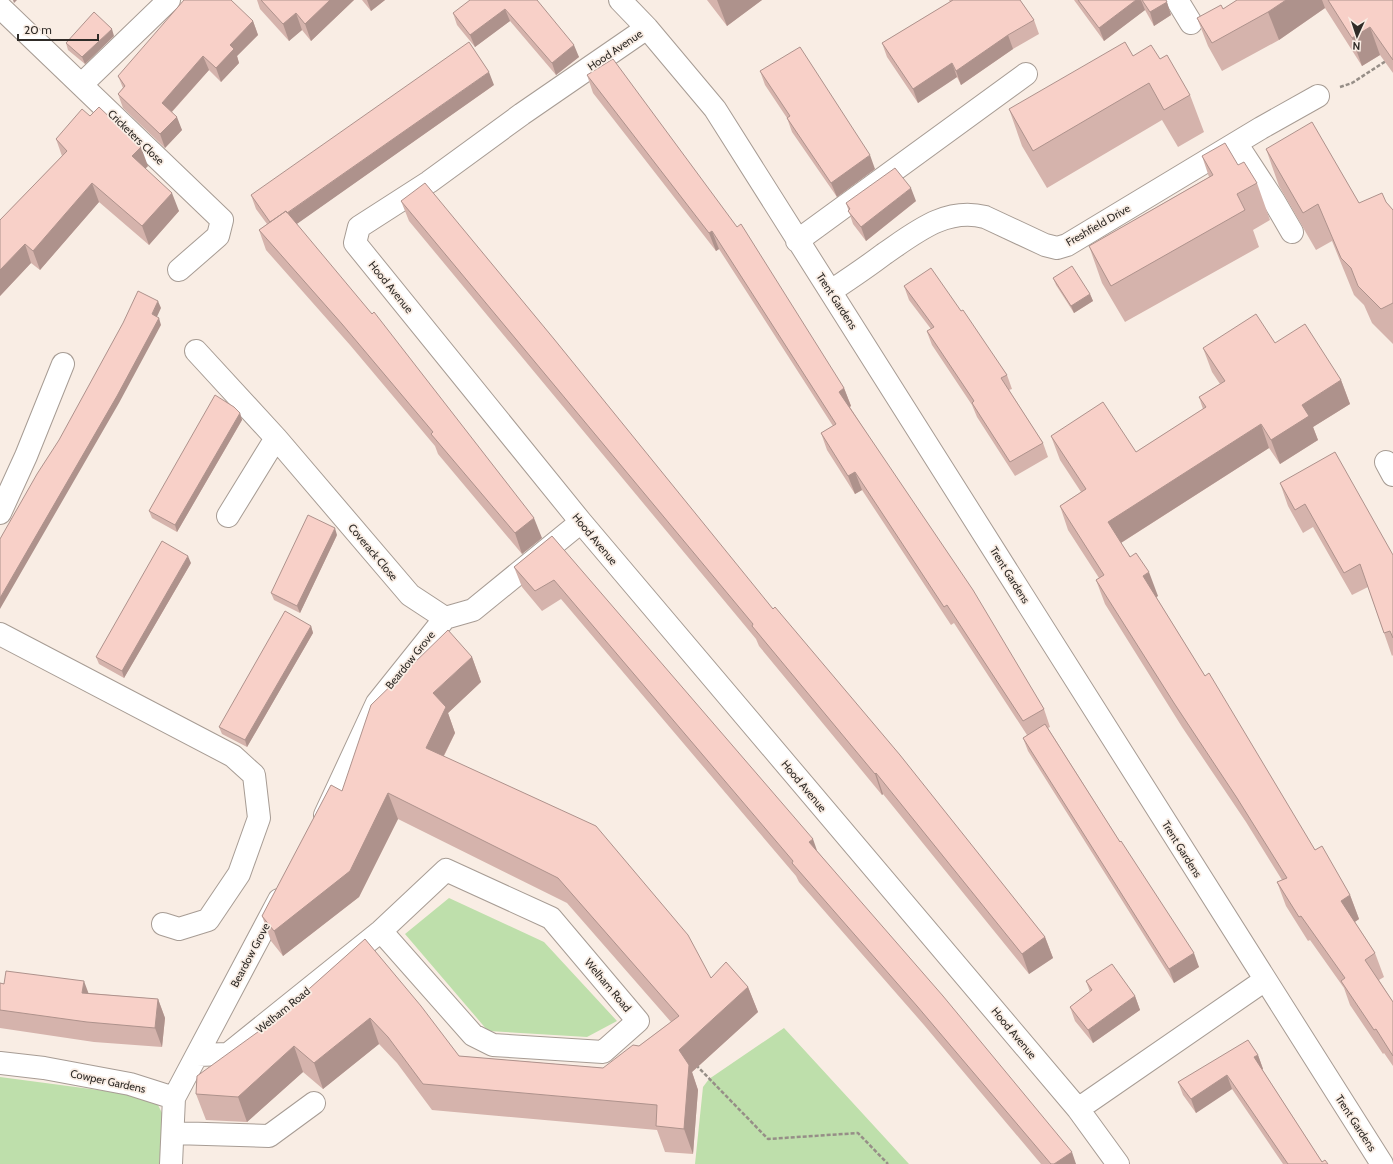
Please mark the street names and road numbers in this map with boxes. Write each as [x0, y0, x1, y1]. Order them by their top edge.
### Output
street label: Hood Avenue [585, 26, 645, 73]
street label: Cricketers Close [105, 107, 167, 168]
street label: Freshfield Drive [1063, 201, 1133, 249]
street label: Hood Avenue [366, 258, 417, 316]
street label: Trent Gardens [814, 270, 861, 332]
street label: Hood Avenue [569, 510, 621, 568]
street label: Coverack Close [345, 521, 401, 584]
street label: Trent Gardens [987, 544, 1033, 606]
street label: Beardow Grove [382, 628, 438, 692]
street label: Hood Avenue [778, 757, 830, 815]
street label: Trent Gardens [1159, 818, 1205, 880]
street label: Beardow Grove [227, 920, 273, 990]
street label: Welham Road [582, 955, 634, 1015]
street label: Welham Road [253, 984, 313, 1036]
street label: Hood Avenue [988, 1004, 1040, 1062]
street label: Cowper Gardens [69, 1066, 147, 1096]
street label: Trent Gardens [1333, 1092, 1380, 1154]

